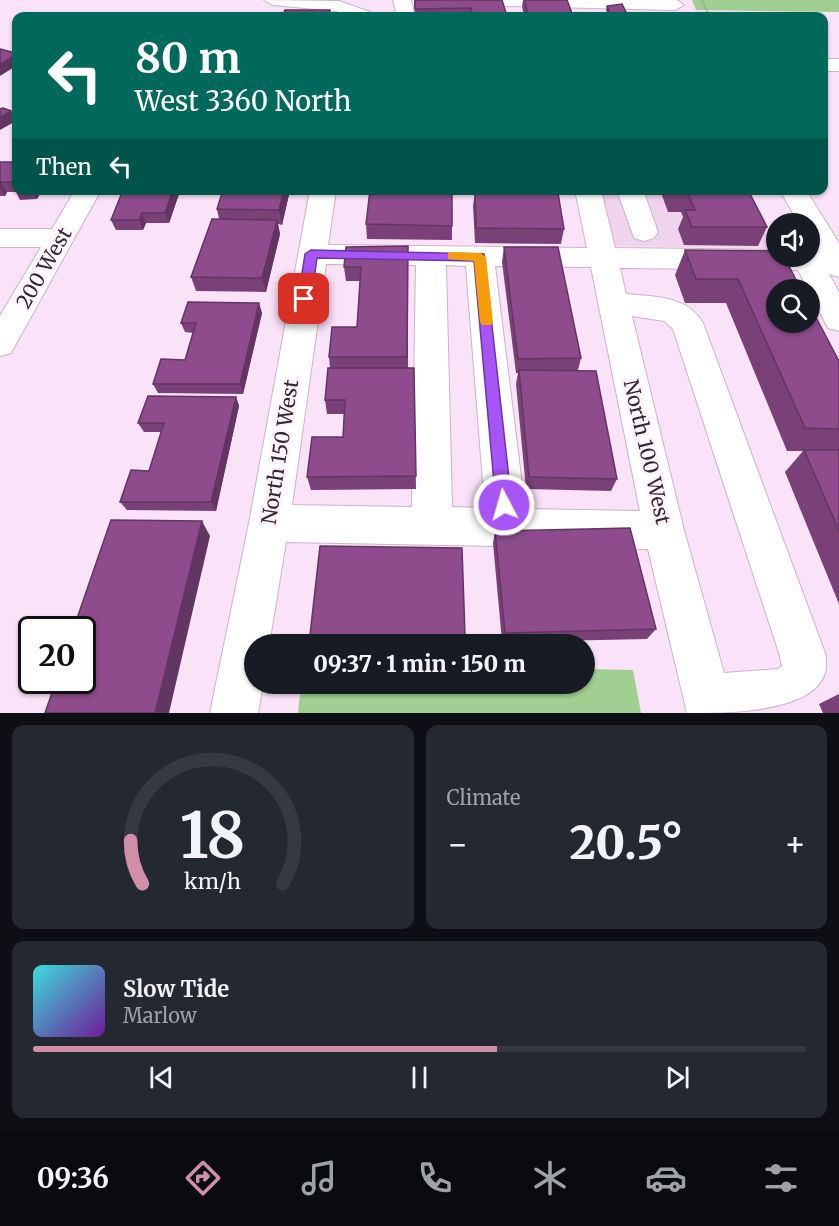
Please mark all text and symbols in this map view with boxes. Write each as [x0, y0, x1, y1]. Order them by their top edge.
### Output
text: 80 m [135, 32, 241, 84]
icon: left [36, 36, 114, 114]
text: West 3360 North [135, 84, 351, 118]
icon: left [104, 150, 137, 183]
text: Then [36, 153, 92, 181]
map controls [766, 213, 820, 333]
button: sound [766, 213, 820, 267]
street label: 200 West [10, 223, 77, 313]
pin [278, 273, 329, 324]
button: search [766, 279, 820, 333]
icon: arrive [287, 282, 320, 315]
street label: North 100 West [619, 377, 676, 527]
street label: North 150 West [256, 378, 303, 526]
position arrow [472, 473, 536, 537]
speed limit sign: 20 [18, 616, 96, 694]
text: 09:37 · 1 min · 150 m [313, 650, 526, 678]
text: Climate [447, 785, 521, 810]
text: 18 [180, 797, 246, 875]
text: 20.5° [569, 815, 683, 871]
text: − [447, 824, 469, 865]
text: + [784, 824, 806, 865]
text: km/h [184, 868, 241, 895]
text: Slow Tide [123, 975, 229, 1003]
text: Marlow [123, 1003, 197, 1028]
icon: previous [145, 1061, 178, 1094]
icon: pause [403, 1061, 436, 1094]
icon: next [661, 1061, 694, 1094]
icon: directions [182, 1157, 224, 1199]
icon: music [298, 1157, 340, 1199]
icon: phone [414, 1157, 456, 1199]
icon: climate [529, 1157, 571, 1199]
icon: car [645, 1157, 687, 1199]
icon: filters [760, 1157, 802, 1199]
text: 09:36 [37, 1161, 109, 1195]

